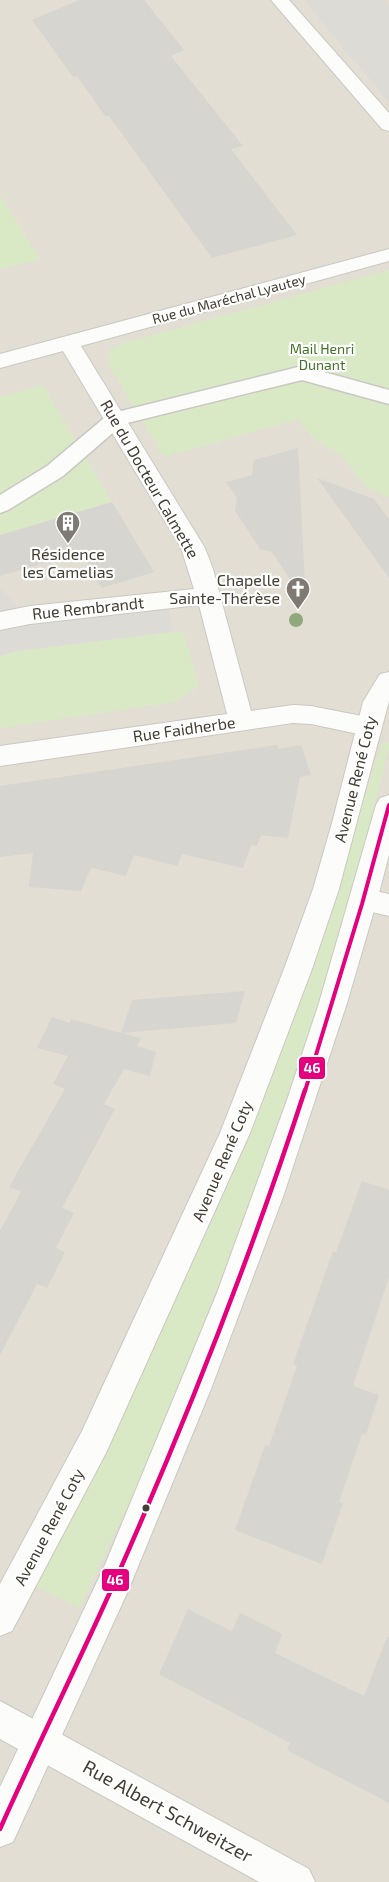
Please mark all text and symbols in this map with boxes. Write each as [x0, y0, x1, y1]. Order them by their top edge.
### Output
street label: Rue du Maréchal Lyautey [150, 270, 308, 327]
park label: Mail Henri Dunant [290, 340, 354, 373]
street label: Rue du Docteur Calmette [97, 396, 204, 561]
building icon: Résidence les Camelias [55, 510, 81, 544]
place label: Résidence les Camelias [22, 544, 114, 581]
place label: Chapelle Sainte-Thérèse [169, 570, 280, 607]
church icon: Chapelle Sainte-Thérèse [285, 576, 311, 610]
street label: Rue Rembrandt [31, 592, 145, 623]
street label: Rue Faidherbe [131, 712, 236, 745]
street label: Avenue René Coty [330, 713, 380, 844]
line badge: 46 [298, 1056, 326, 1080]
text: 46 [303, 1059, 321, 1076]
street label: Avenue René Coty [187, 1097, 256, 1224]
street label: Avenue René Coty [10, 1465, 88, 1589]
unlabelled marker [141, 1503, 151, 1513]
line badge: 46 [101, 1568, 130, 1592]
text: 46 [106, 1571, 124, 1588]
street label: Rue Albert Schweitzer [79, 1754, 257, 1867]

